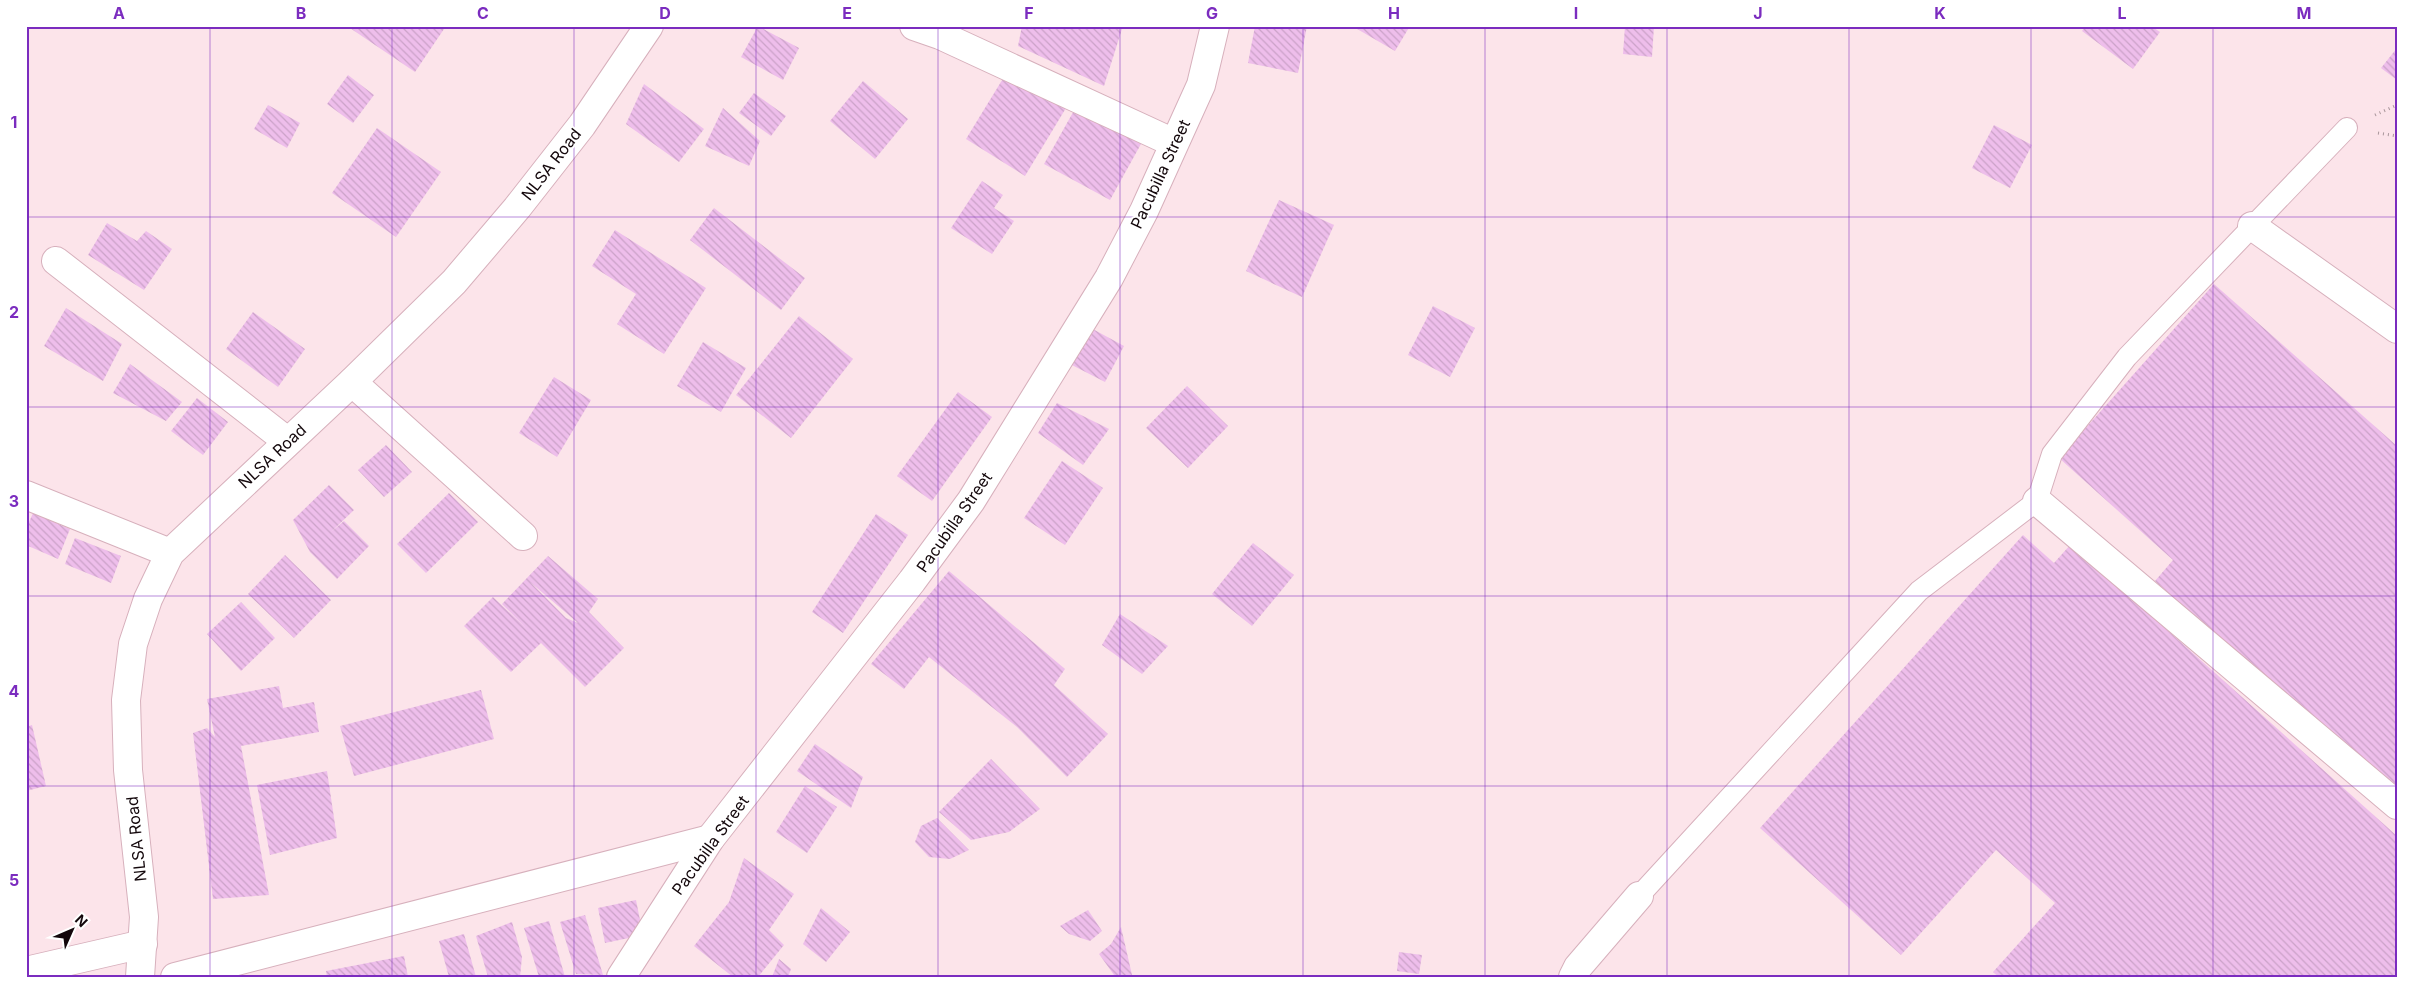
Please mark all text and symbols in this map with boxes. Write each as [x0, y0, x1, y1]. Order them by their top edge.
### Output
text: A [113, 3, 125, 23]
text: B [296, 3, 306, 23]
text: C [477, 3, 489, 23]
text: D [659, 3, 671, 23]
text: E [842, 3, 852, 23]
text: F [1024, 3, 1034, 23]
text: G [1206, 3, 1218, 23]
text: H [1388, 3, 1400, 23]
text: I [1574, 3, 1578, 23]
text: J [1753, 3, 1763, 23]
text: K [1934, 3, 1946, 23]
text: L [2117, 3, 2127, 23]
text: M [2297, 3, 2311, 23]
text: 1 [11, 112, 17, 132]
street label: Pacubilla Street [1126, 116, 1194, 232]
street label: NLSA Road [517, 124, 585, 204]
text: 2 [9, 302, 19, 322]
street label: NLSA Road [234, 420, 310, 492]
street label: Pacubilla Street [912, 468, 996, 576]
text: 3 [9, 491, 19, 511]
text: 4 [9, 681, 20, 701]
street label: Pacubilla Street [667, 791, 753, 899]
street label: NLSA Road [122, 795, 150, 883]
text: 5 [9, 870, 19, 890]
north arrow [48, 906, 98, 956]
text: N [72, 911, 91, 930]

